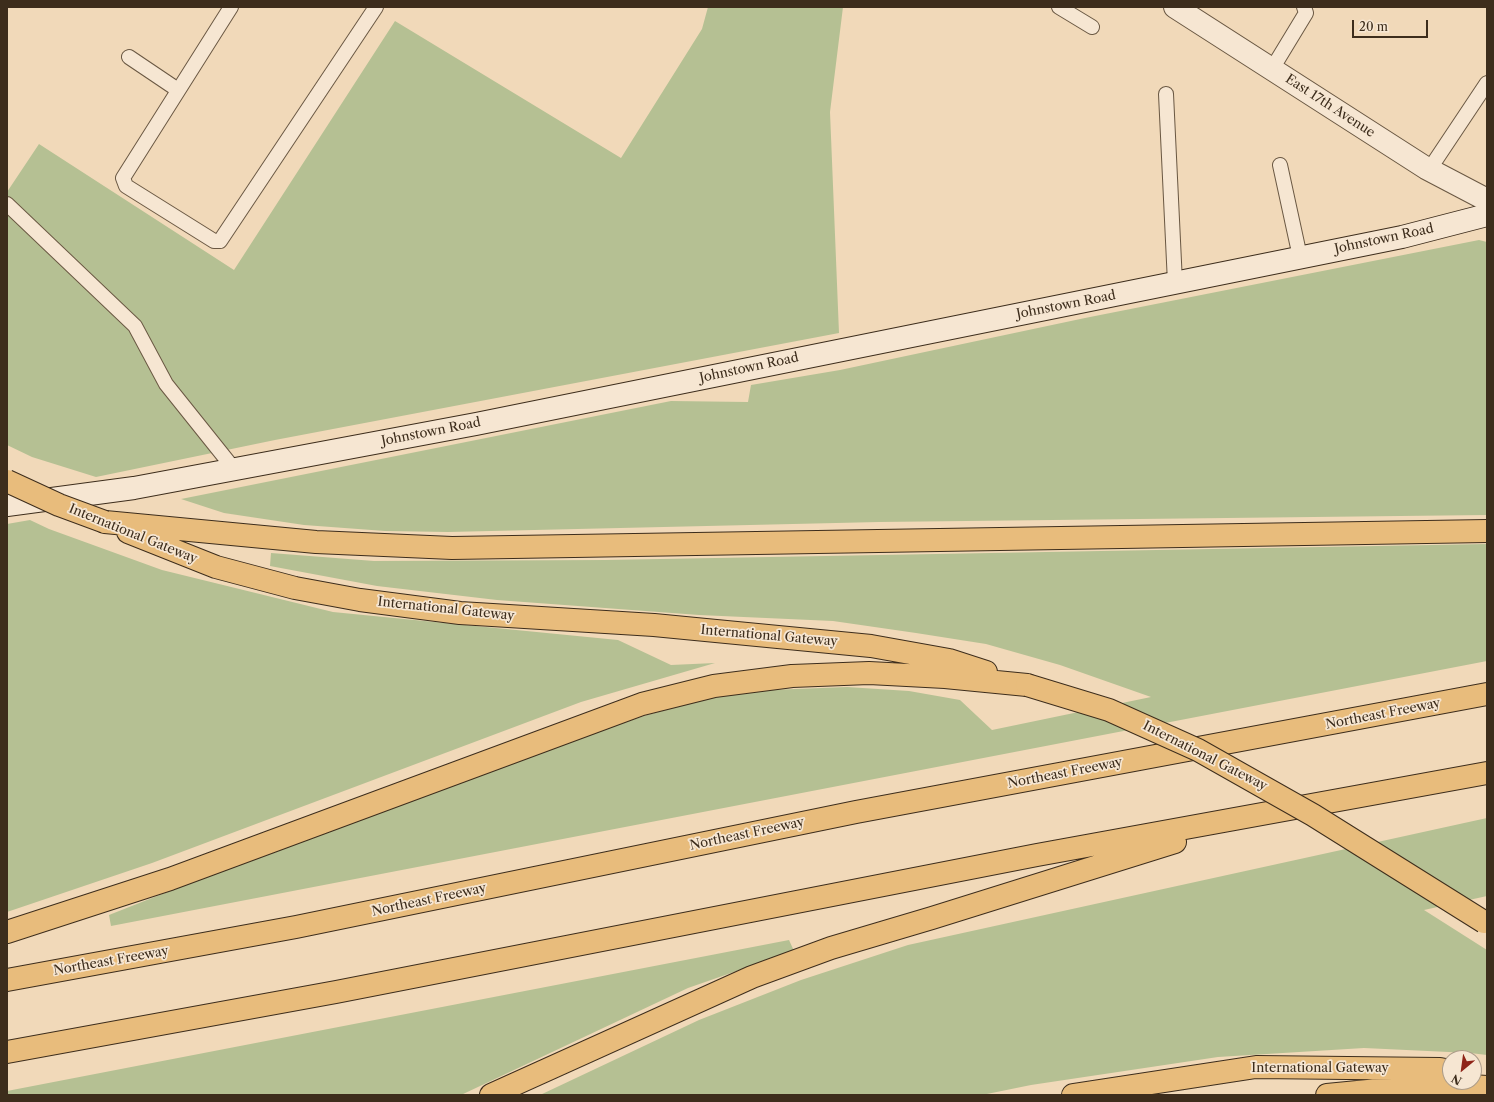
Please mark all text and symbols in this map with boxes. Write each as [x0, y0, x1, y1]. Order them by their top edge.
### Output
scale bar [1354, 12, 1430, 38]
text: 20 m [1359, 19, 1388, 34]
street label: East 17th Avenue [1282, 71, 1378, 141]
street label: Johnstown Road [1333, 221, 1435, 257]
street label: Johnstown Road [1015, 288, 1117, 322]
street label: Johnstown Road [698, 350, 800, 386]
street label: Johnstown Road [380, 415, 482, 449]
street label: International Gateway [66, 501, 200, 567]
street label: International Gateway [377, 594, 515, 624]
street label: International Gateway [700, 622, 838, 650]
street label: Northeast Freeway [1324, 695, 1442, 733]
street label: International Gateway [1140, 718, 1270, 794]
street label: Northeast Freeway [1006, 754, 1124, 792]
street label: Northeast Freeway [688, 814, 806, 854]
street label: Northeast Freeway [370, 880, 488, 920]
street label: Northeast Freeway [52, 943, 170, 979]
north arrow [1442, 1050, 1482, 1090]
street label: International Gateway [1251, 1060, 1389, 1076]
text: N [1449, 1071, 1464, 1088]

